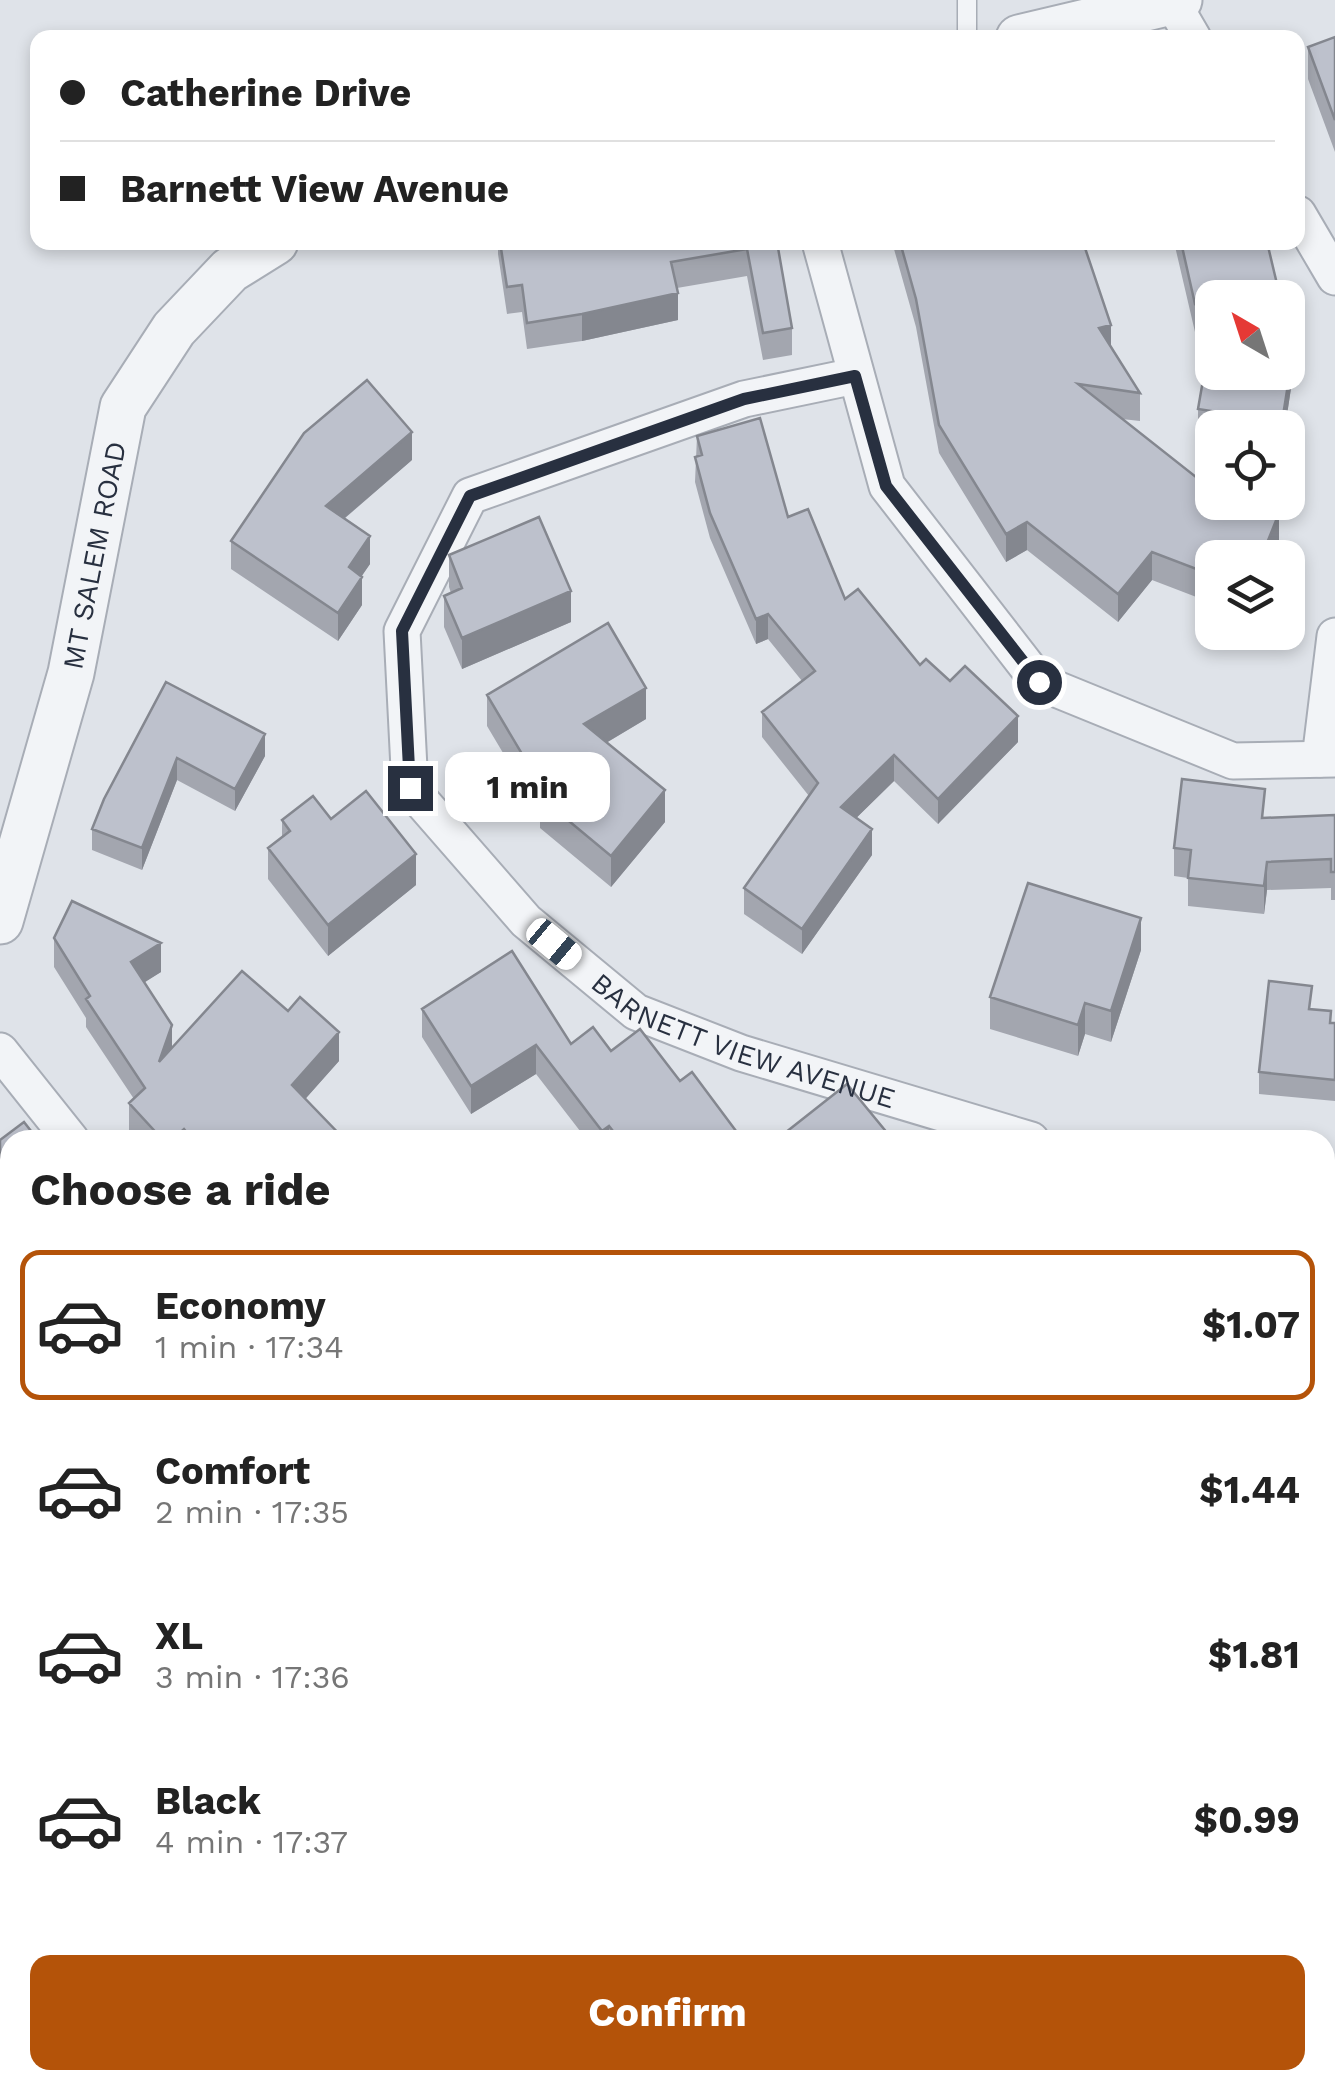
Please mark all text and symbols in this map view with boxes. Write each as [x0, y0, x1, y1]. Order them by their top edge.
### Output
text: Catherine Drive [120, 71, 411, 115]
text: Barnett View Avenue [120, 167, 509, 211]
north arrow [1195, 280, 1305, 390]
map controls [1195, 280, 1305, 650]
button: locate [1195, 410, 1305, 520]
street label: MT SALEM ROAD [56, 438, 132, 672]
button: layers [1195, 540, 1305, 650]
route start [1017, 660, 1062, 705]
callout: 1 min [445, 753, 610, 823]
route end [388, 766, 433, 811]
text: 1 min [486, 768, 569, 806]
car [521, 913, 587, 975]
street label: BARNETT VIEW AVENUE [585, 966, 899, 1115]
text: Choose a ride [30, 1163, 330, 1216]
icon: car [35, 1280, 125, 1370]
text: Economy [155, 1284, 326, 1328]
text: $1.07 [1202, 1303, 1300, 1347]
text: 1 min · 17:34 [155, 1328, 344, 1366]
icon: car [35, 1445, 125, 1535]
text: Comfort [155, 1449, 310, 1493]
text: $1.44 [1199, 1468, 1300, 1512]
text: 2 min · 17:35 [155, 1493, 349, 1531]
icon: car [35, 1610, 125, 1700]
text: XL [155, 1614, 203, 1658]
text: $1.81 [1208, 1633, 1300, 1677]
text: 3 min · 17:36 [155, 1658, 350, 1696]
icon: car [35, 1775, 125, 1865]
text: Black [155, 1779, 261, 1823]
text: $0.99 [1194, 1798, 1300, 1842]
text: 4 min · 17:37 [155, 1823, 348, 1861]
button: Confirm [30, 1955, 1305, 2070]

